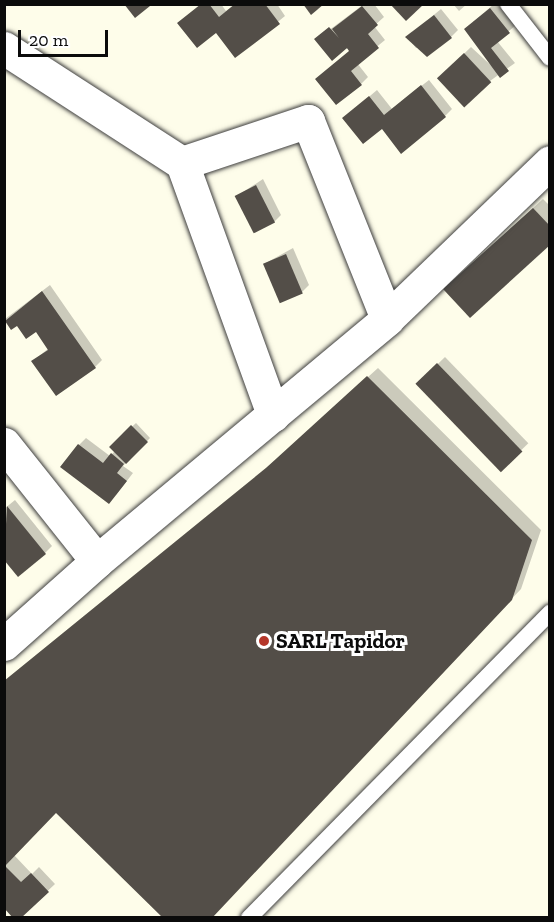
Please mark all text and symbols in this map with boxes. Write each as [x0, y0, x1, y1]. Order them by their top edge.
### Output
scale bar [21, 18, 111, 56]
text: 20 m [29, 29, 68, 51]
place label: SARL Tapidor [276, 628, 405, 654]
marker: SARL Tapidor [257, 634, 271, 648]

